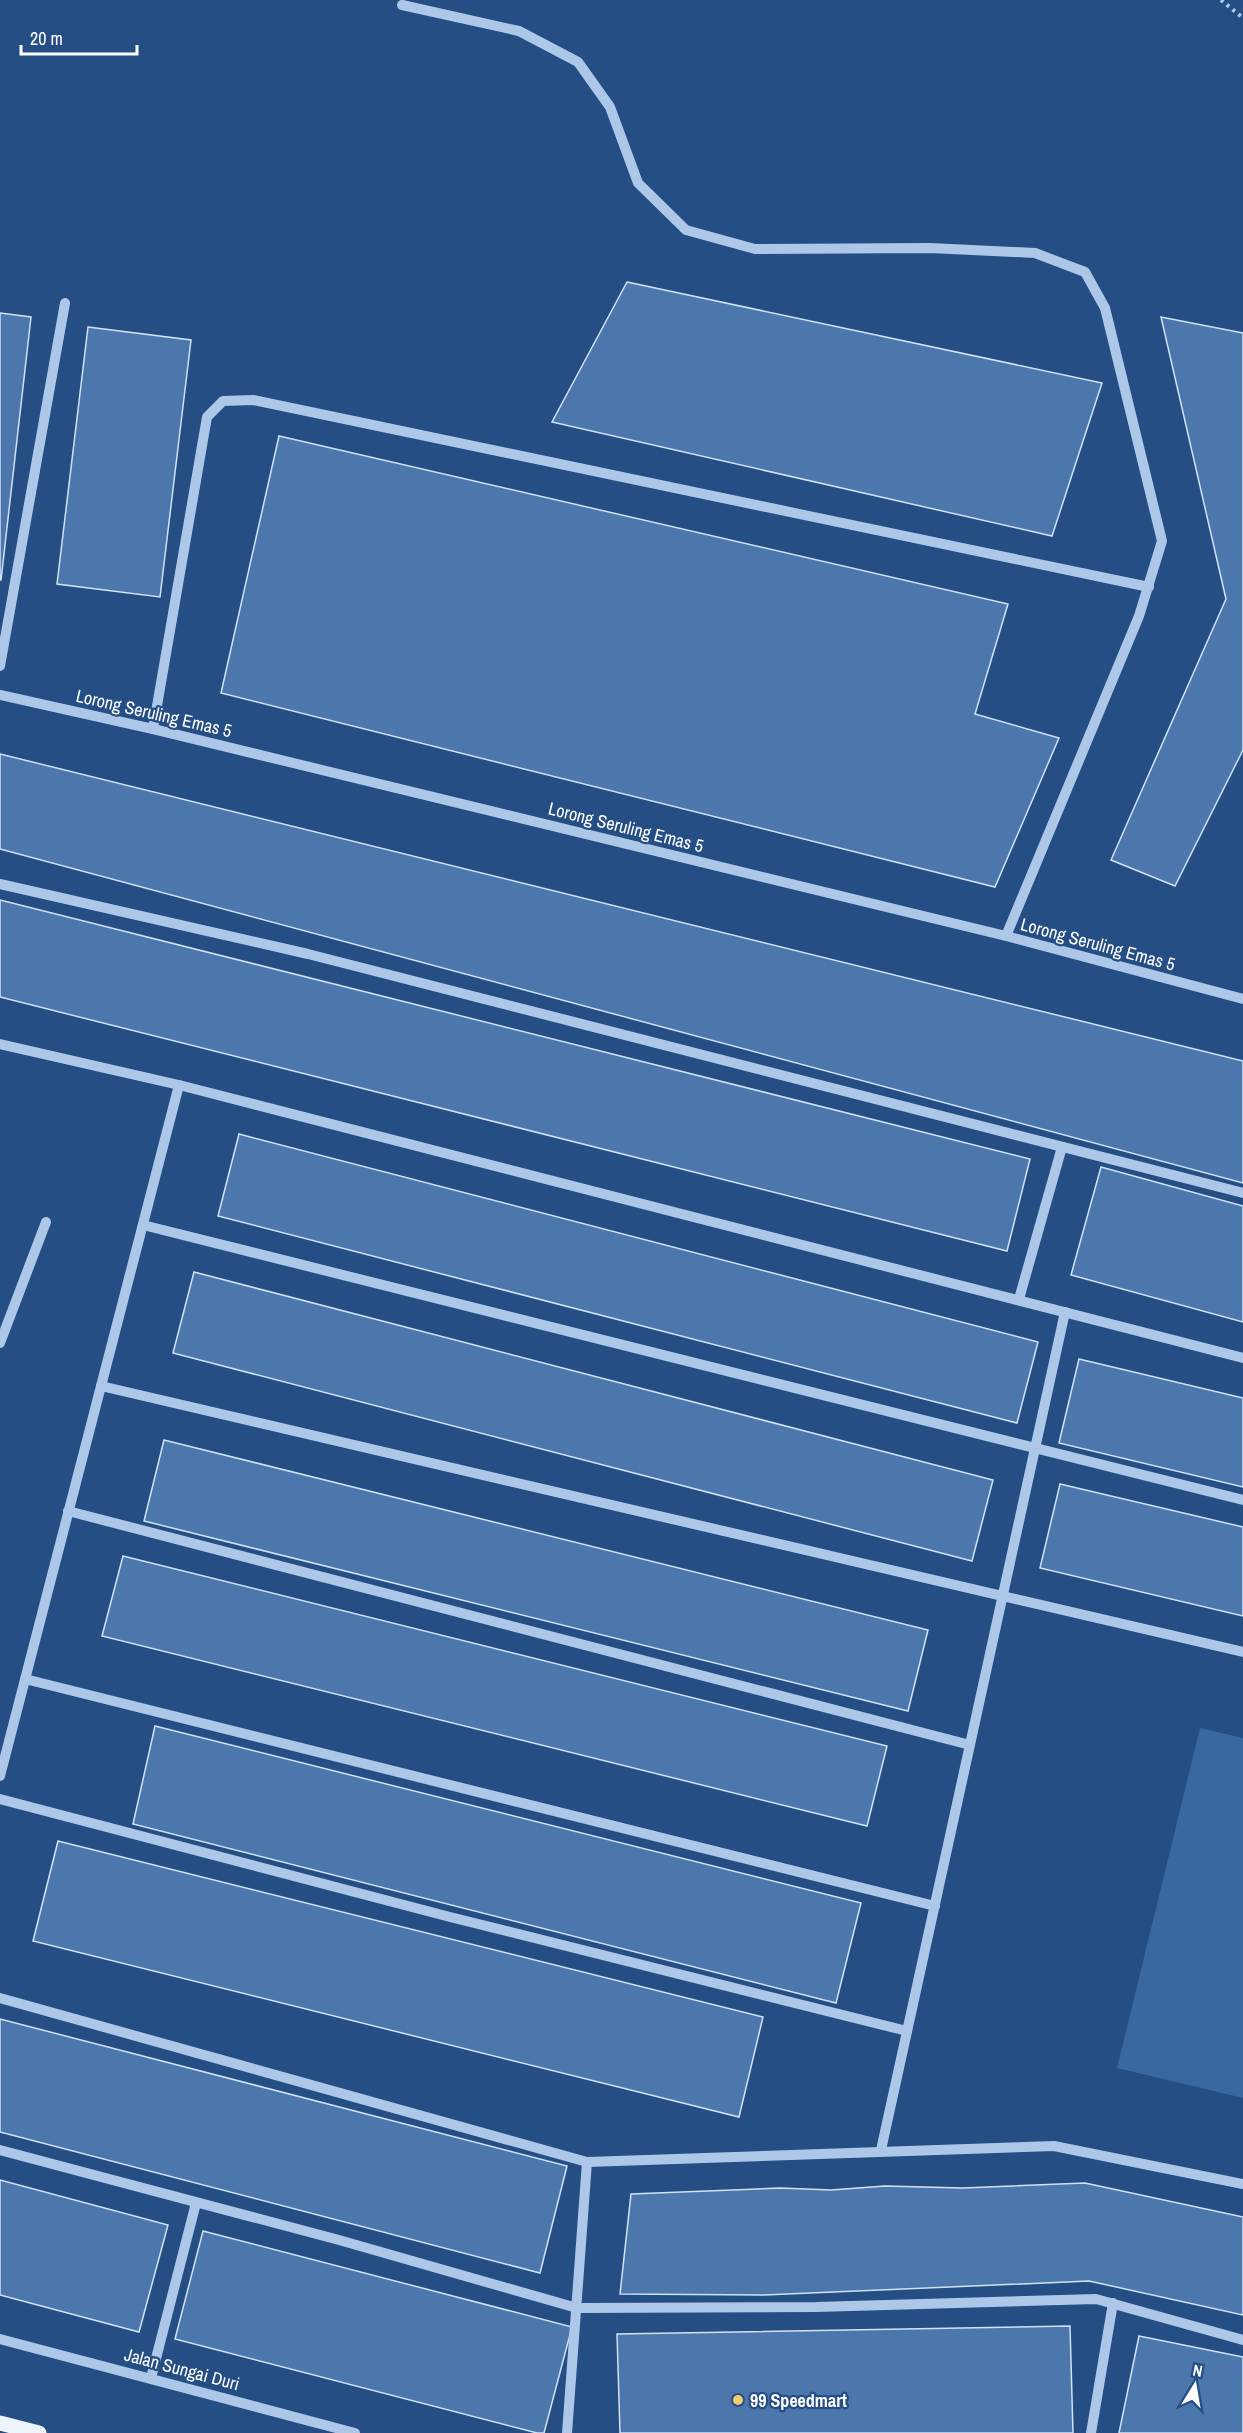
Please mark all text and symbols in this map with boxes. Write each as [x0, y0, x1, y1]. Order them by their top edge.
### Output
scale bar [21, 18, 136, 56]
text: 20 m [30, 26, 63, 51]
street label: Lorong Seruling Emas 5 [74, 683, 234, 743]
street label: Lorong Seruling Emas 5 [546, 796, 706, 858]
street label: Lorong Seruling Emas 5 [1018, 911, 1178, 977]
street label: Jalan Sungai Duri [122, 2342, 242, 2396]
north arrow [1165, 2355, 1225, 2415]
text: N [1191, 2359, 1205, 2382]
place label: 99 Speedmart [750, 2388, 847, 2413]
marker: 99 Speedmart [731, 2393, 745, 2407]

